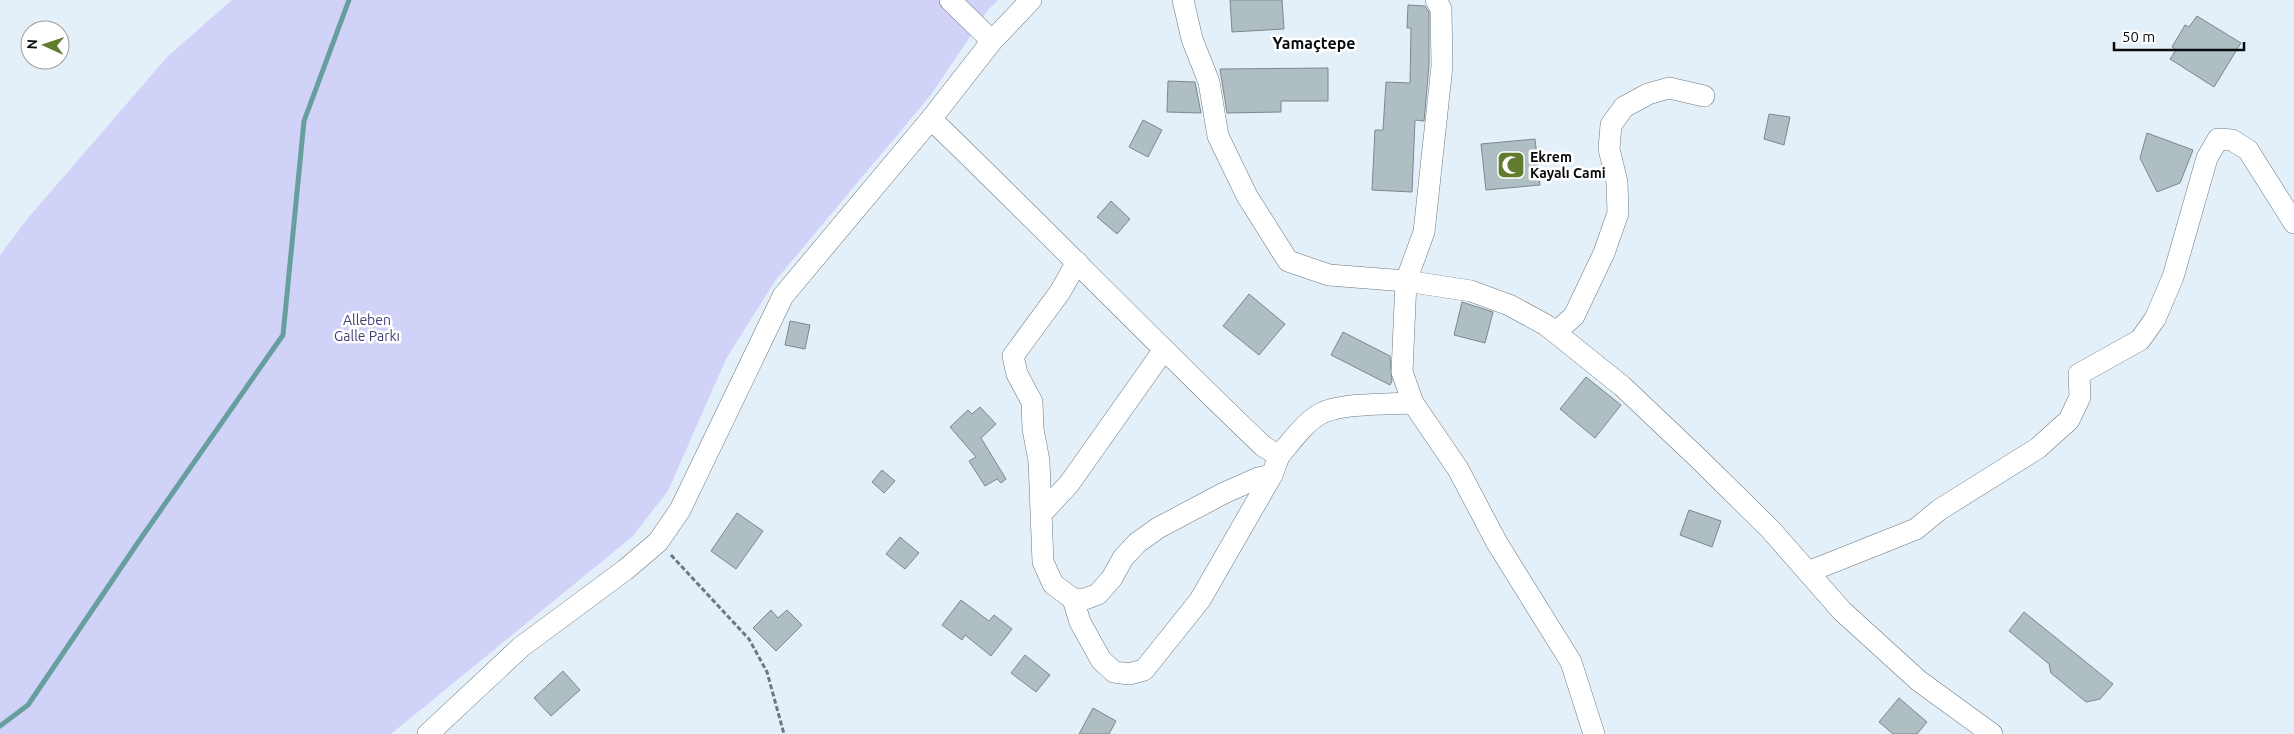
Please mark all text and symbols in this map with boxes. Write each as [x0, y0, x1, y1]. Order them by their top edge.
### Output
north arrow [20, 20, 70, 70]
scale bar [2114, 20, 2244, 52]
text: 50 m [2122, 28, 2155, 45]
district label: Yamaçtepe [1273, 34, 1355, 53]
text: N [24, 39, 40, 50]
place label: Ekrem Kayalı Cami [1530, 149, 1606, 181]
mosque icon: Ekrem Kayalı Cami [1496, 150, 1526, 180]
park label: Alleben Galle Parkı [334, 312, 400, 344]

